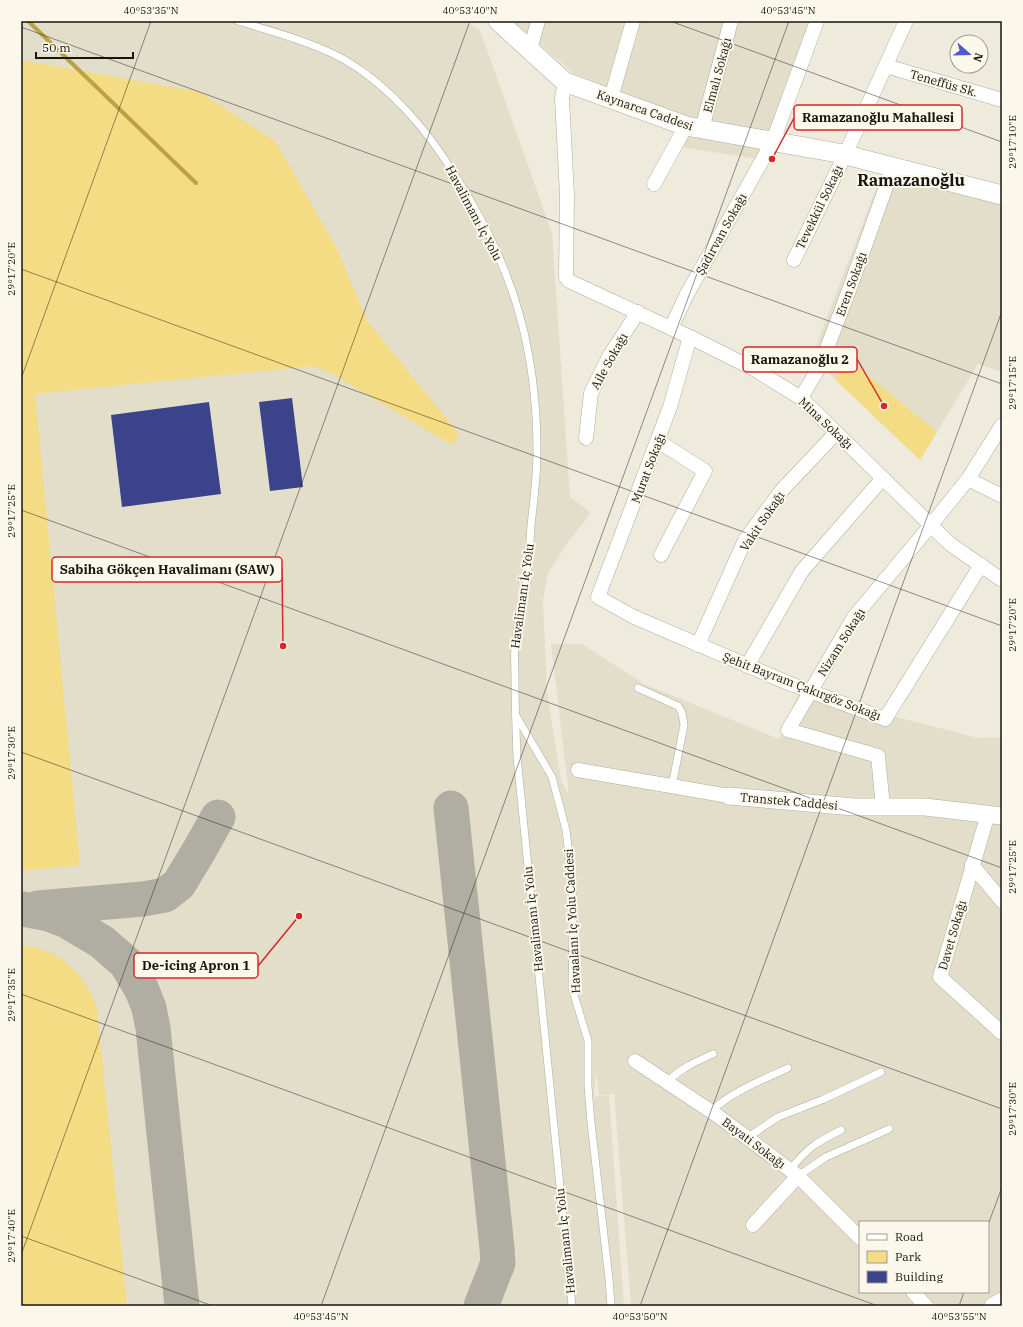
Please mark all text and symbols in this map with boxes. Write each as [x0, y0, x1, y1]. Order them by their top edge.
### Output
text: 40°53'35"N [124, 4, 179, 17]
text: 40°53'40"N [443, 4, 498, 17]
text: 40°53'45"N [761, 4, 816, 17]
scale bar [36, 34, 133, 60]
north arrow [949, 34, 989, 74]
street label: Elmalı Sokağı [700, 36, 734, 114]
text: 50 m [42, 40, 71, 55]
text: N [970, 51, 986, 64]
street label: Teneffüs Sk. [908, 66, 980, 100]
street label: Kaynarca Caddesi [595, 86, 695, 134]
callout: Ramazanoğlu Mahallesi [794, 105, 962, 130]
text: Ramazanoğlu Mahallesi [802, 109, 955, 126]
text: 29°17'10"E [1006, 115, 1019, 169]
street label: Tevekkül Sokağı [792, 162, 846, 252]
street label: Havalimanı İç Yolu [443, 163, 506, 264]
district label: Ramazanoğlu [857, 170, 965, 190]
street label: Şadırvan Sokağı [692, 190, 750, 278]
text: 29°17'20"E [5, 242, 18, 296]
street label: Eren Sokağı [832, 249, 870, 318]
street label: Aile Sokağı [587, 330, 631, 392]
callout: Ramazanoğlu 2 [743, 347, 857, 372]
text: Ramazanoğlu 2 [751, 351, 849, 368]
text: 29°17'15"E [1006, 356, 1019, 410]
street label: Mina Sokağı [796, 394, 856, 452]
street label: Murat Sokağı [628, 430, 668, 505]
text: 29°17'25"E [5, 484, 18, 538]
street label: Vakit Sokağı [736, 488, 788, 554]
street label: Havalimanı İç Yolu [507, 542, 537, 649]
callout: Sabiha Gökçen Havalimanı (SAW) [52, 557, 282, 582]
text: Sabiha Gökçen Havalimanı (SAW) [60, 561, 275, 578]
text: 29°17'20"E [1006, 598, 1019, 652]
street label: Nizam Sokağı [814, 605, 868, 679]
street label: Şehit Bayram Çakırgöz Sokağı [721, 649, 884, 723]
text: 29°17'30"E [5, 726, 18, 780]
street label: Transtek Caddesi [739, 789, 839, 813]
text: 29°17'25"E [1006, 840, 1019, 894]
street label: Havaalanı İç Yolu Caddesi [561, 848, 583, 994]
street label: Havalimanı İç Yolu [520, 865, 546, 972]
street label: Davet Sokağı [935, 898, 969, 972]
callout: De-icing Apron 1 [134, 953, 258, 978]
text: De-icing Apron 1 [142, 957, 250, 974]
text: 29°17'35"E [5, 968, 18, 1022]
text: 29°17'30"E [1006, 1082, 1019, 1136]
street label: Bayati Sokağı [719, 1114, 789, 1172]
street label: Havalimanı İç Yolu [552, 1187, 578, 1294]
text: 29°17'40"E [5, 1209, 18, 1263]
legend [859, 1221, 989, 1293]
text: Road [895, 1229, 924, 1244]
text: Park [895, 1249, 921, 1264]
text: Building [895, 1269, 943, 1284]
text: 40°53'45"N [294, 1310, 349, 1323]
text: 40°53'50"N [613, 1310, 668, 1323]
text: 40°53'55"N [932, 1310, 987, 1323]

